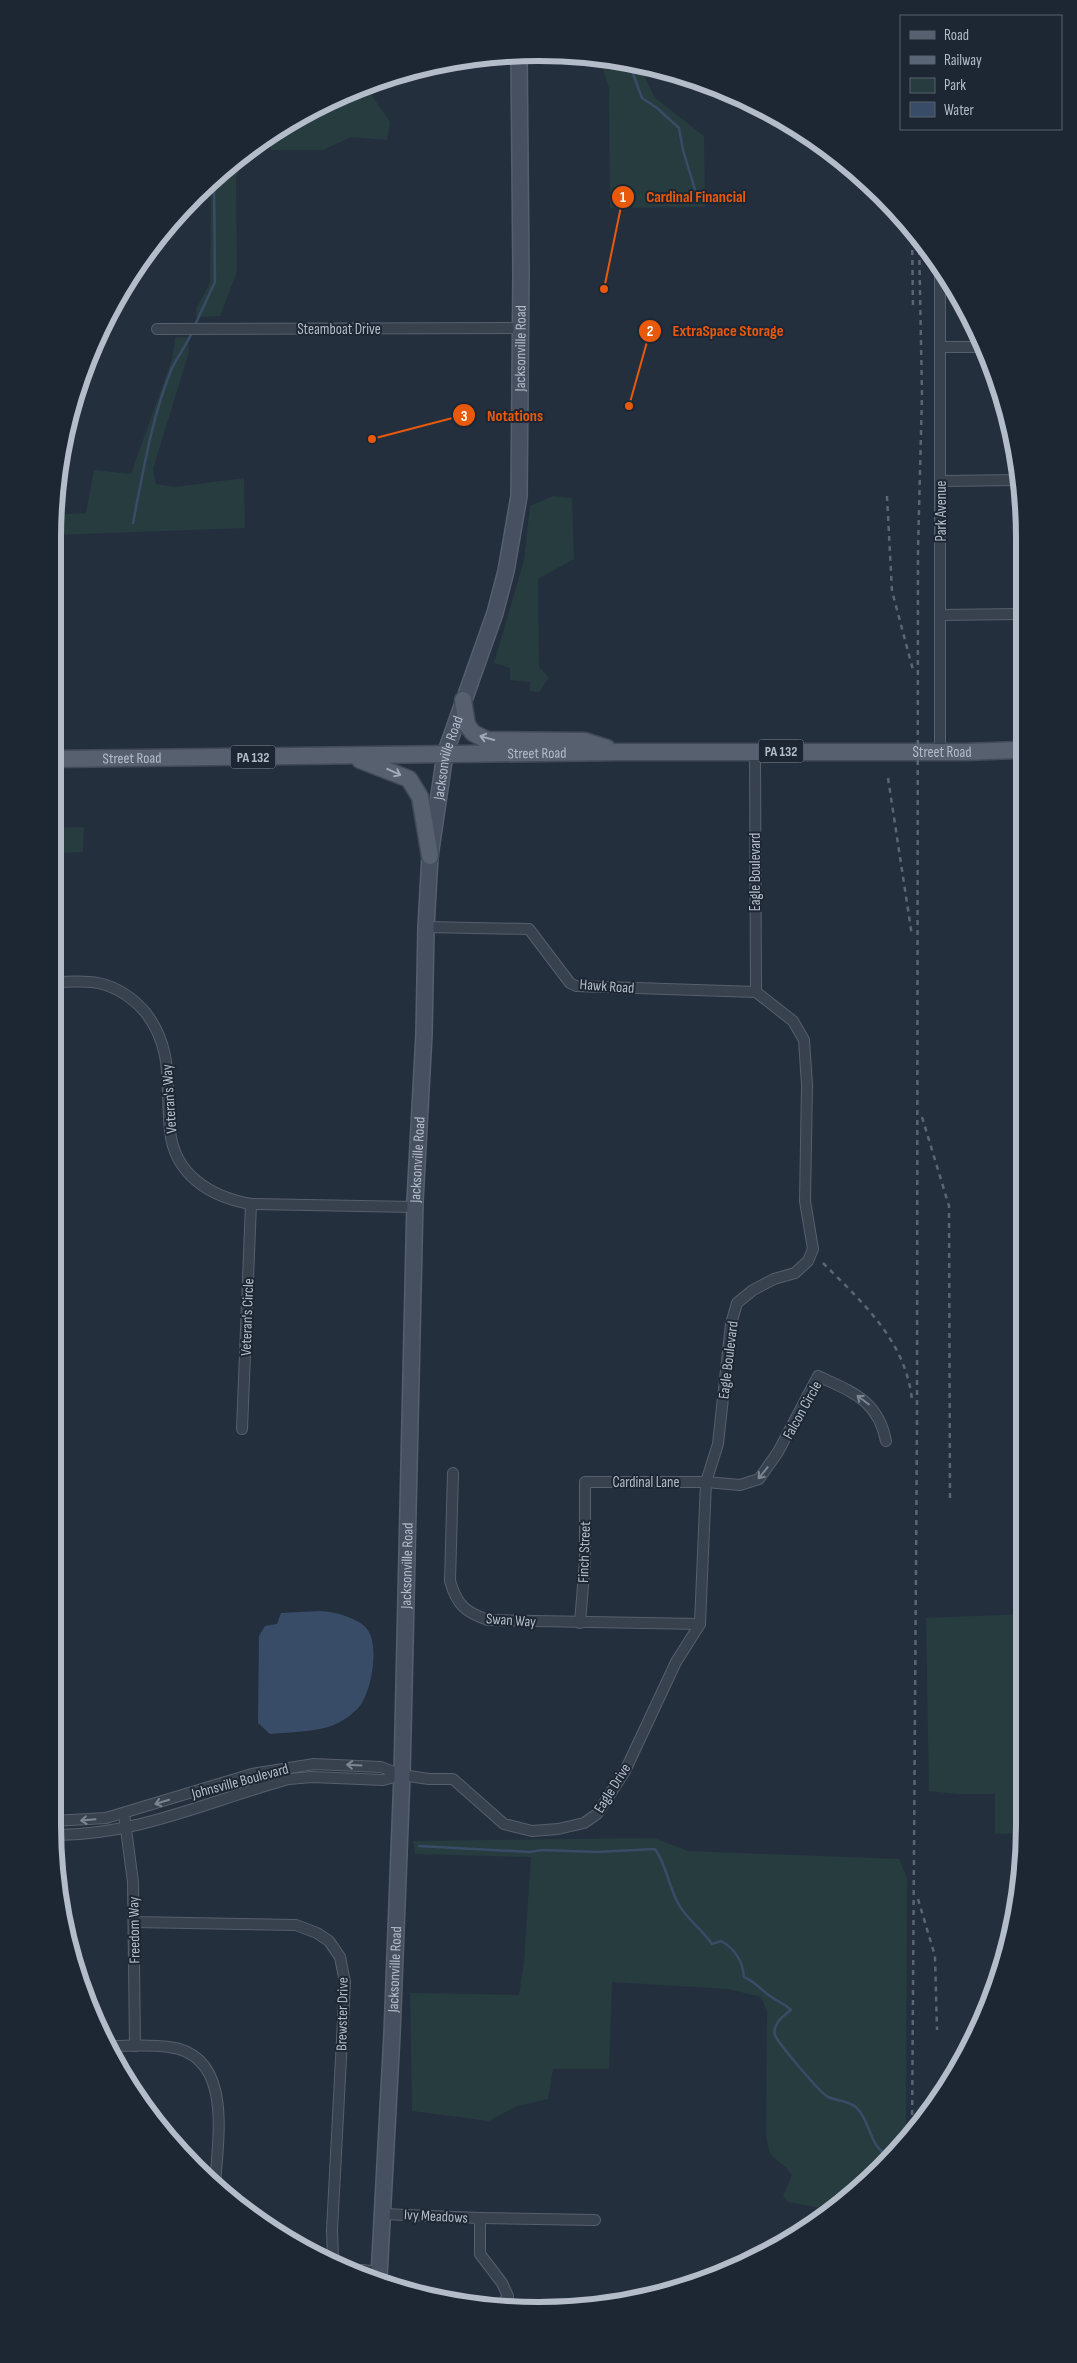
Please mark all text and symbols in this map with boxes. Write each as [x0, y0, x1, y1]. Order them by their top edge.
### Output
legend [900, 15, 1062, 130]
text: Road [944, 26, 969, 45]
text: Railway [944, 51, 982, 70]
text: Park [944, 76, 966, 95]
text: Water [944, 101, 975, 120]
callout: Cardinal Financial [611, 181, 755, 212]
text: 1 [620, 188, 626, 207]
text: Cardinal Financial [646, 188, 746, 207]
street label: Jacksonville Road [511, 305, 531, 392]
callout: ExtraSpace Storage [638, 315, 794, 346]
street label: Steamboat Drive [297, 320, 381, 339]
text: 2 [647, 322, 653, 341]
text: ExtraSpace Storage [673, 322, 784, 341]
callout: Notations [451, 400, 553, 431]
text: 3 [461, 407, 468, 426]
text: Notations [487, 407, 543, 426]
street label: Park Avenue [932, 480, 951, 542]
street label: Jacksonville Road [429, 713, 468, 802]
one-way arrow [480, 733, 496, 742]
road number: PA 132 [758, 739, 804, 762]
street label: Street Road [912, 743, 972, 762]
street label: Street Road [507, 744, 567, 763]
road number: PA 132 [230, 746, 276, 769]
street label: Street Road [102, 749, 162, 768]
one-way arrow [386, 768, 401, 778]
street label: Eagle Boulevard [746, 833, 765, 911]
street label: Hawk Road [579, 975, 635, 998]
street label: Veteran's Way [158, 1063, 181, 1134]
street label: Jacksonville Road [406, 1116, 430, 1204]
street label: Veteran's Circle [237, 1278, 258, 1356]
street label: Eagle Boulevard [714, 1320, 743, 1400]
street label: Falcon Circle [779, 1378, 826, 1443]
one-way arrow [856, 1395, 870, 1405]
one-way arrow [758, 1466, 769, 1479]
street label: Cardinal Lane [612, 1473, 680, 1492]
street label: Finch Street [574, 1520, 595, 1583]
street label: Jacksonville Road [397, 1522, 418, 1610]
street label: Swan Way [485, 1609, 537, 1632]
street label: Johnsville Boulevard [189, 1759, 291, 1804]
street label: Eagle Drive [590, 1760, 635, 1817]
one-way arrow [347, 1761, 363, 1770]
one-way arrow [155, 1798, 171, 1808]
one-way arrow [81, 1815, 97, 1824]
street label: Freedom Way [124, 1896, 145, 1964]
street label: Jacksonville Road [384, 1926, 406, 2014]
street label: Brewster Drive [332, 1977, 353, 2051]
street label: Ivy Meadows [404, 2205, 468, 2228]

